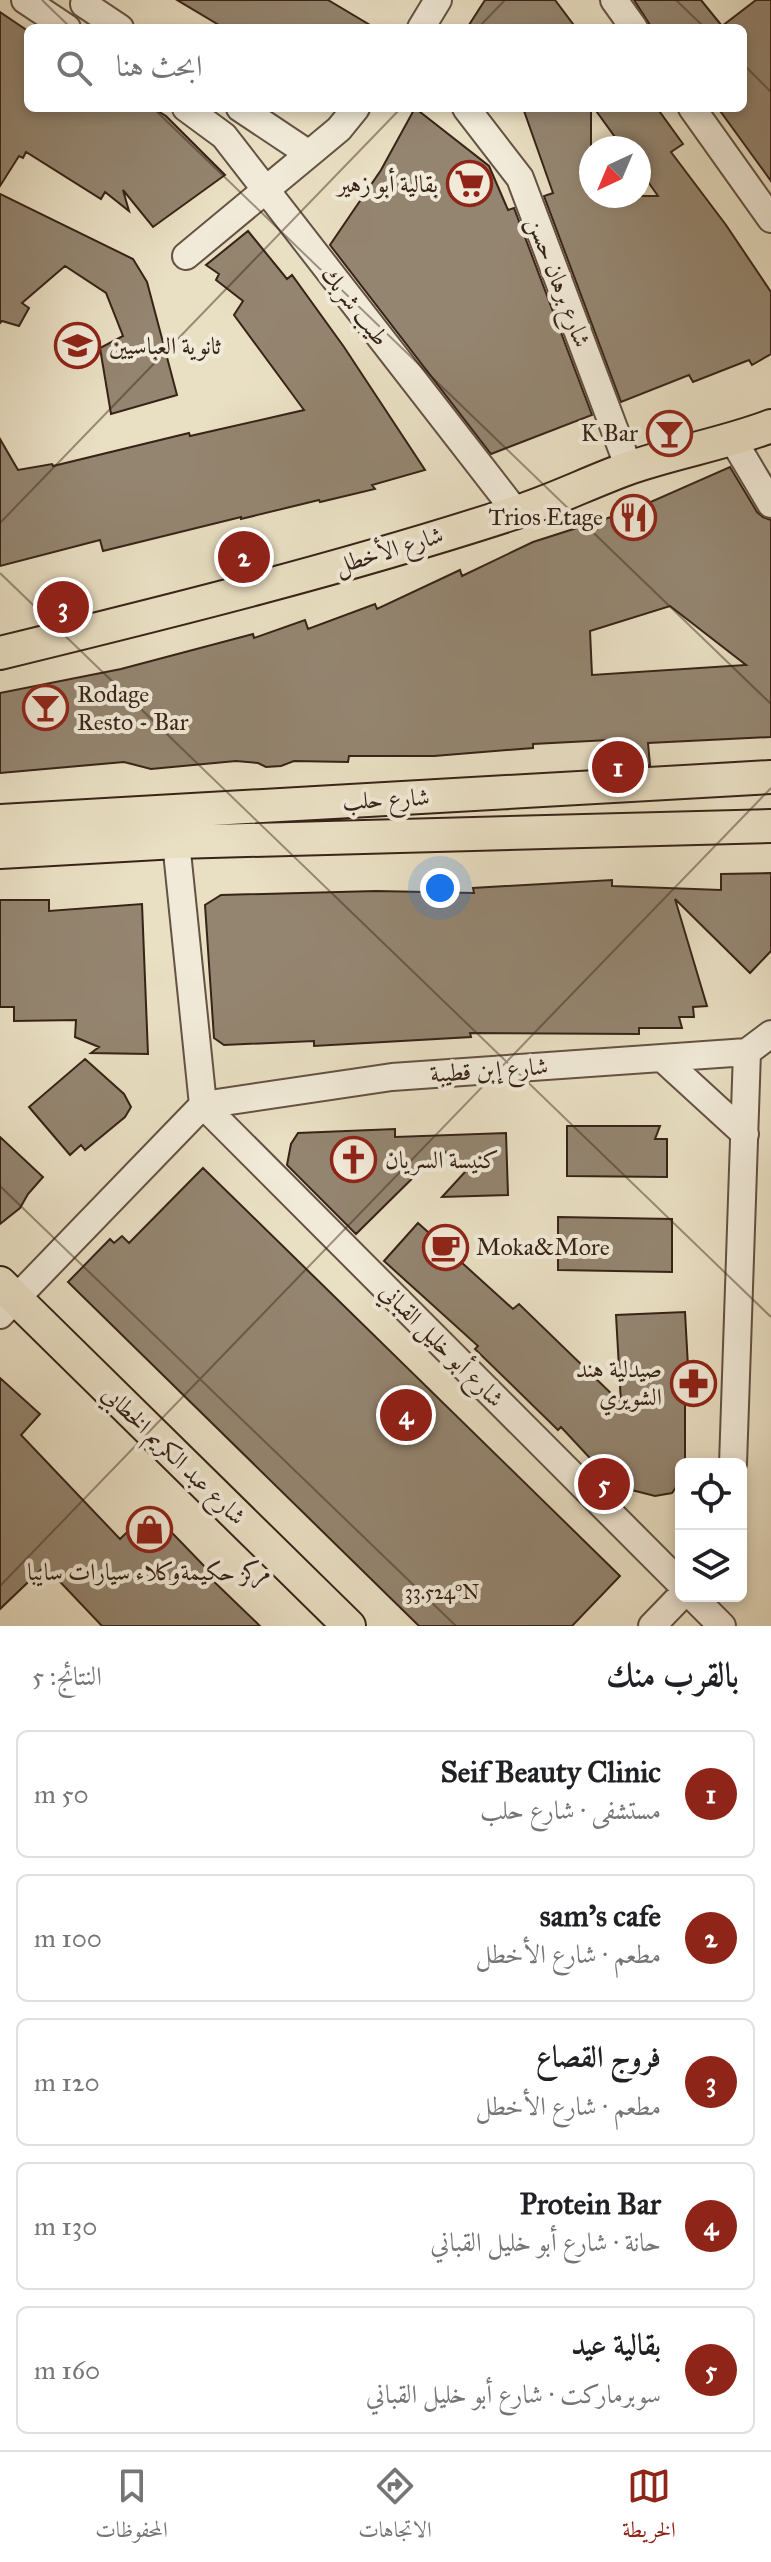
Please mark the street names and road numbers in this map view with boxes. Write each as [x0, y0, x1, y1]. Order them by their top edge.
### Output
street label: شارع برهان حسن [516, 212, 598, 353]
street label: طيب شربك [314, 260, 396, 353]
street label: شارع الأخطل [331, 518, 448, 585]
street label: شارع حلب [342, 782, 431, 821]
street label: شارع إبن قطيبة [429, 1051, 549, 1094]
street label: شارع أبو خليل القباني [370, 1275, 512, 1417]
street label: شارع عبد الكريم الخطابي [92, 1379, 252, 1536]

